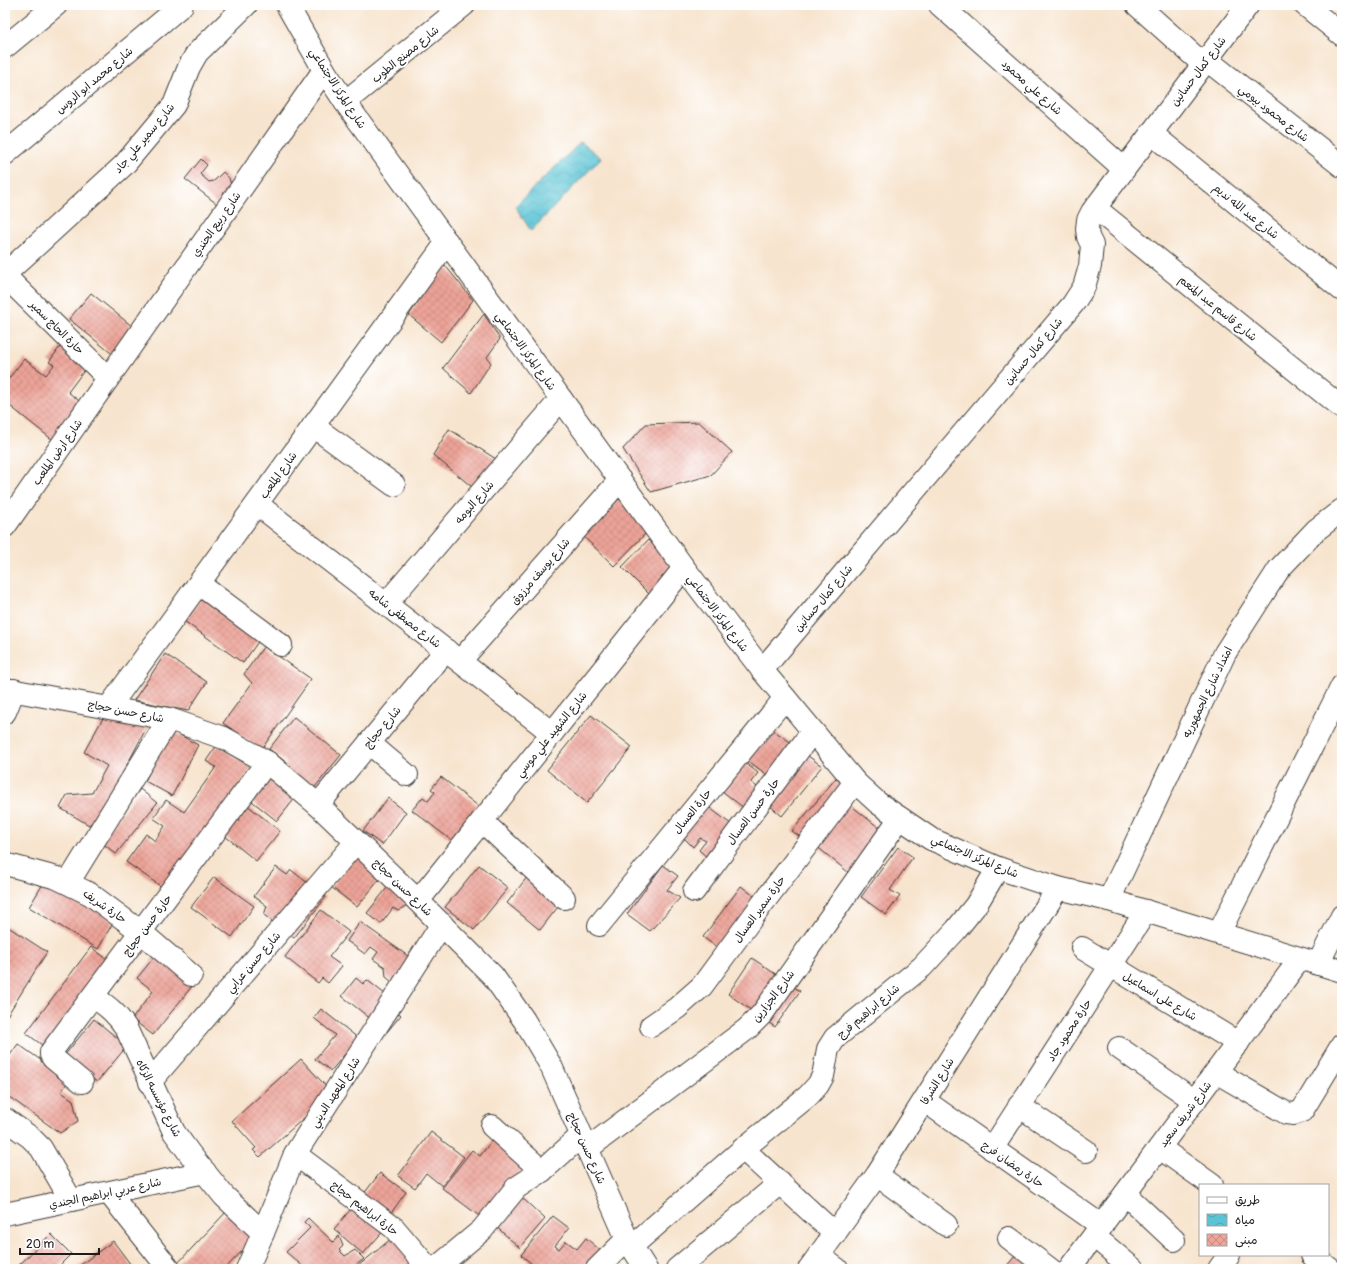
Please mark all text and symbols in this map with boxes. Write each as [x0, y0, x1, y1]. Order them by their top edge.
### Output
street label: شارع مصنع الطوب [369, 23, 443, 87]
street label: شارع كمال حسانين [1168, 34, 1230, 110]
street label: شارع محمد ابو الروس [53, 44, 137, 118]
street label: شارع المركز الاجتماعي [303, 46, 368, 133]
street label: شارع علي محمود [996, 57, 1064, 121]
street label: شارع محمود بيومي [1234, 82, 1311, 148]
street label: شارع سمير علي جاد [111, 101, 180, 178]
street label: شارع عبد الله نديم [1209, 181, 1281, 243]
street label: شارع ربيع الجندي [189, 189, 245, 260]
street label: شارع قاسم عبد المنعم [1175, 273, 1259, 345]
street label: حارة الحاج سمير [26, 297, 86, 358]
street label: شارع المركز الاجتماعي [490, 310, 558, 395]
street label: شارع كمال حسانين [1002, 315, 1067, 389]
street label: شارع ارض الملعب [30, 417, 87, 489]
street label: شارع الملعب [257, 449, 301, 502]
street label: شارع البومه [452, 478, 498, 528]
street label: شارع يوسف مرزوق [508, 536, 574, 608]
street label: شارع كمال حسانين [792, 562, 857, 636]
street label: شارع المركز الاجتماعي [681, 572, 751, 657]
street label: شارع مصطفى شامه [365, 586, 443, 652]
street label: امتداد شارع الجمهوريه [1180, 645, 1237, 741]
street label: شارع الشهيد علي موسي [513, 689, 593, 782]
street label: شارع حسن حجاج [87, 698, 165, 727]
street label: شارع حجاج [361, 704, 405, 752]
street label: حارة حسن العسال [724, 775, 783, 847]
street label: حارة العسال [670, 786, 714, 836]
street label: شارع المركز الاجتماعي [928, 832, 1020, 884]
street label: شارع حسن حجاج [369, 856, 435, 920]
street label: حارة سمير العسال [731, 873, 788, 945]
street label: حارة شريف [81, 887, 129, 926]
street label: حارة حسن حجاج [120, 892, 175, 959]
street label: شارع حسن عرابي [223, 929, 286, 998]
street label: شارع الجزارين [750, 968, 799, 1026]
street label: شارع على اسماعيل [1120, 969, 1199, 1025]
street label: شارع ابراهيم فرج [834, 982, 903, 1043]
street label: حارة محمود جاد [1044, 997, 1095, 1064]
street label: شارع المعهد الديني [308, 1055, 366, 1132]
street label: شارع الشرفا [918, 1055, 959, 1108]
street label: شارع مؤسسه الزكاه [132, 1057, 184, 1140]
street label: شارع شريف سعيد [1156, 1079, 1216, 1151]
street label: شارع حسن حجاج [563, 1110, 608, 1187]
street label: حارة رمضان فرج [979, 1138, 1046, 1191]
street label: شارع عربي ابراهيم الجندي [48, 1175, 163, 1216]
street label: حارة ابراهيم حجاج [327, 1178, 401, 1240]
legend [1199, 1184, 1329, 1256]
text: طريق [1235, 1193, 1260, 1208]
text: مياه [1235, 1213, 1255, 1228]
scale bar [20, 1230, 99, 1256]
text: مبنى [1235, 1233, 1258, 1248]
text: 20 m [26, 1237, 55, 1252]

